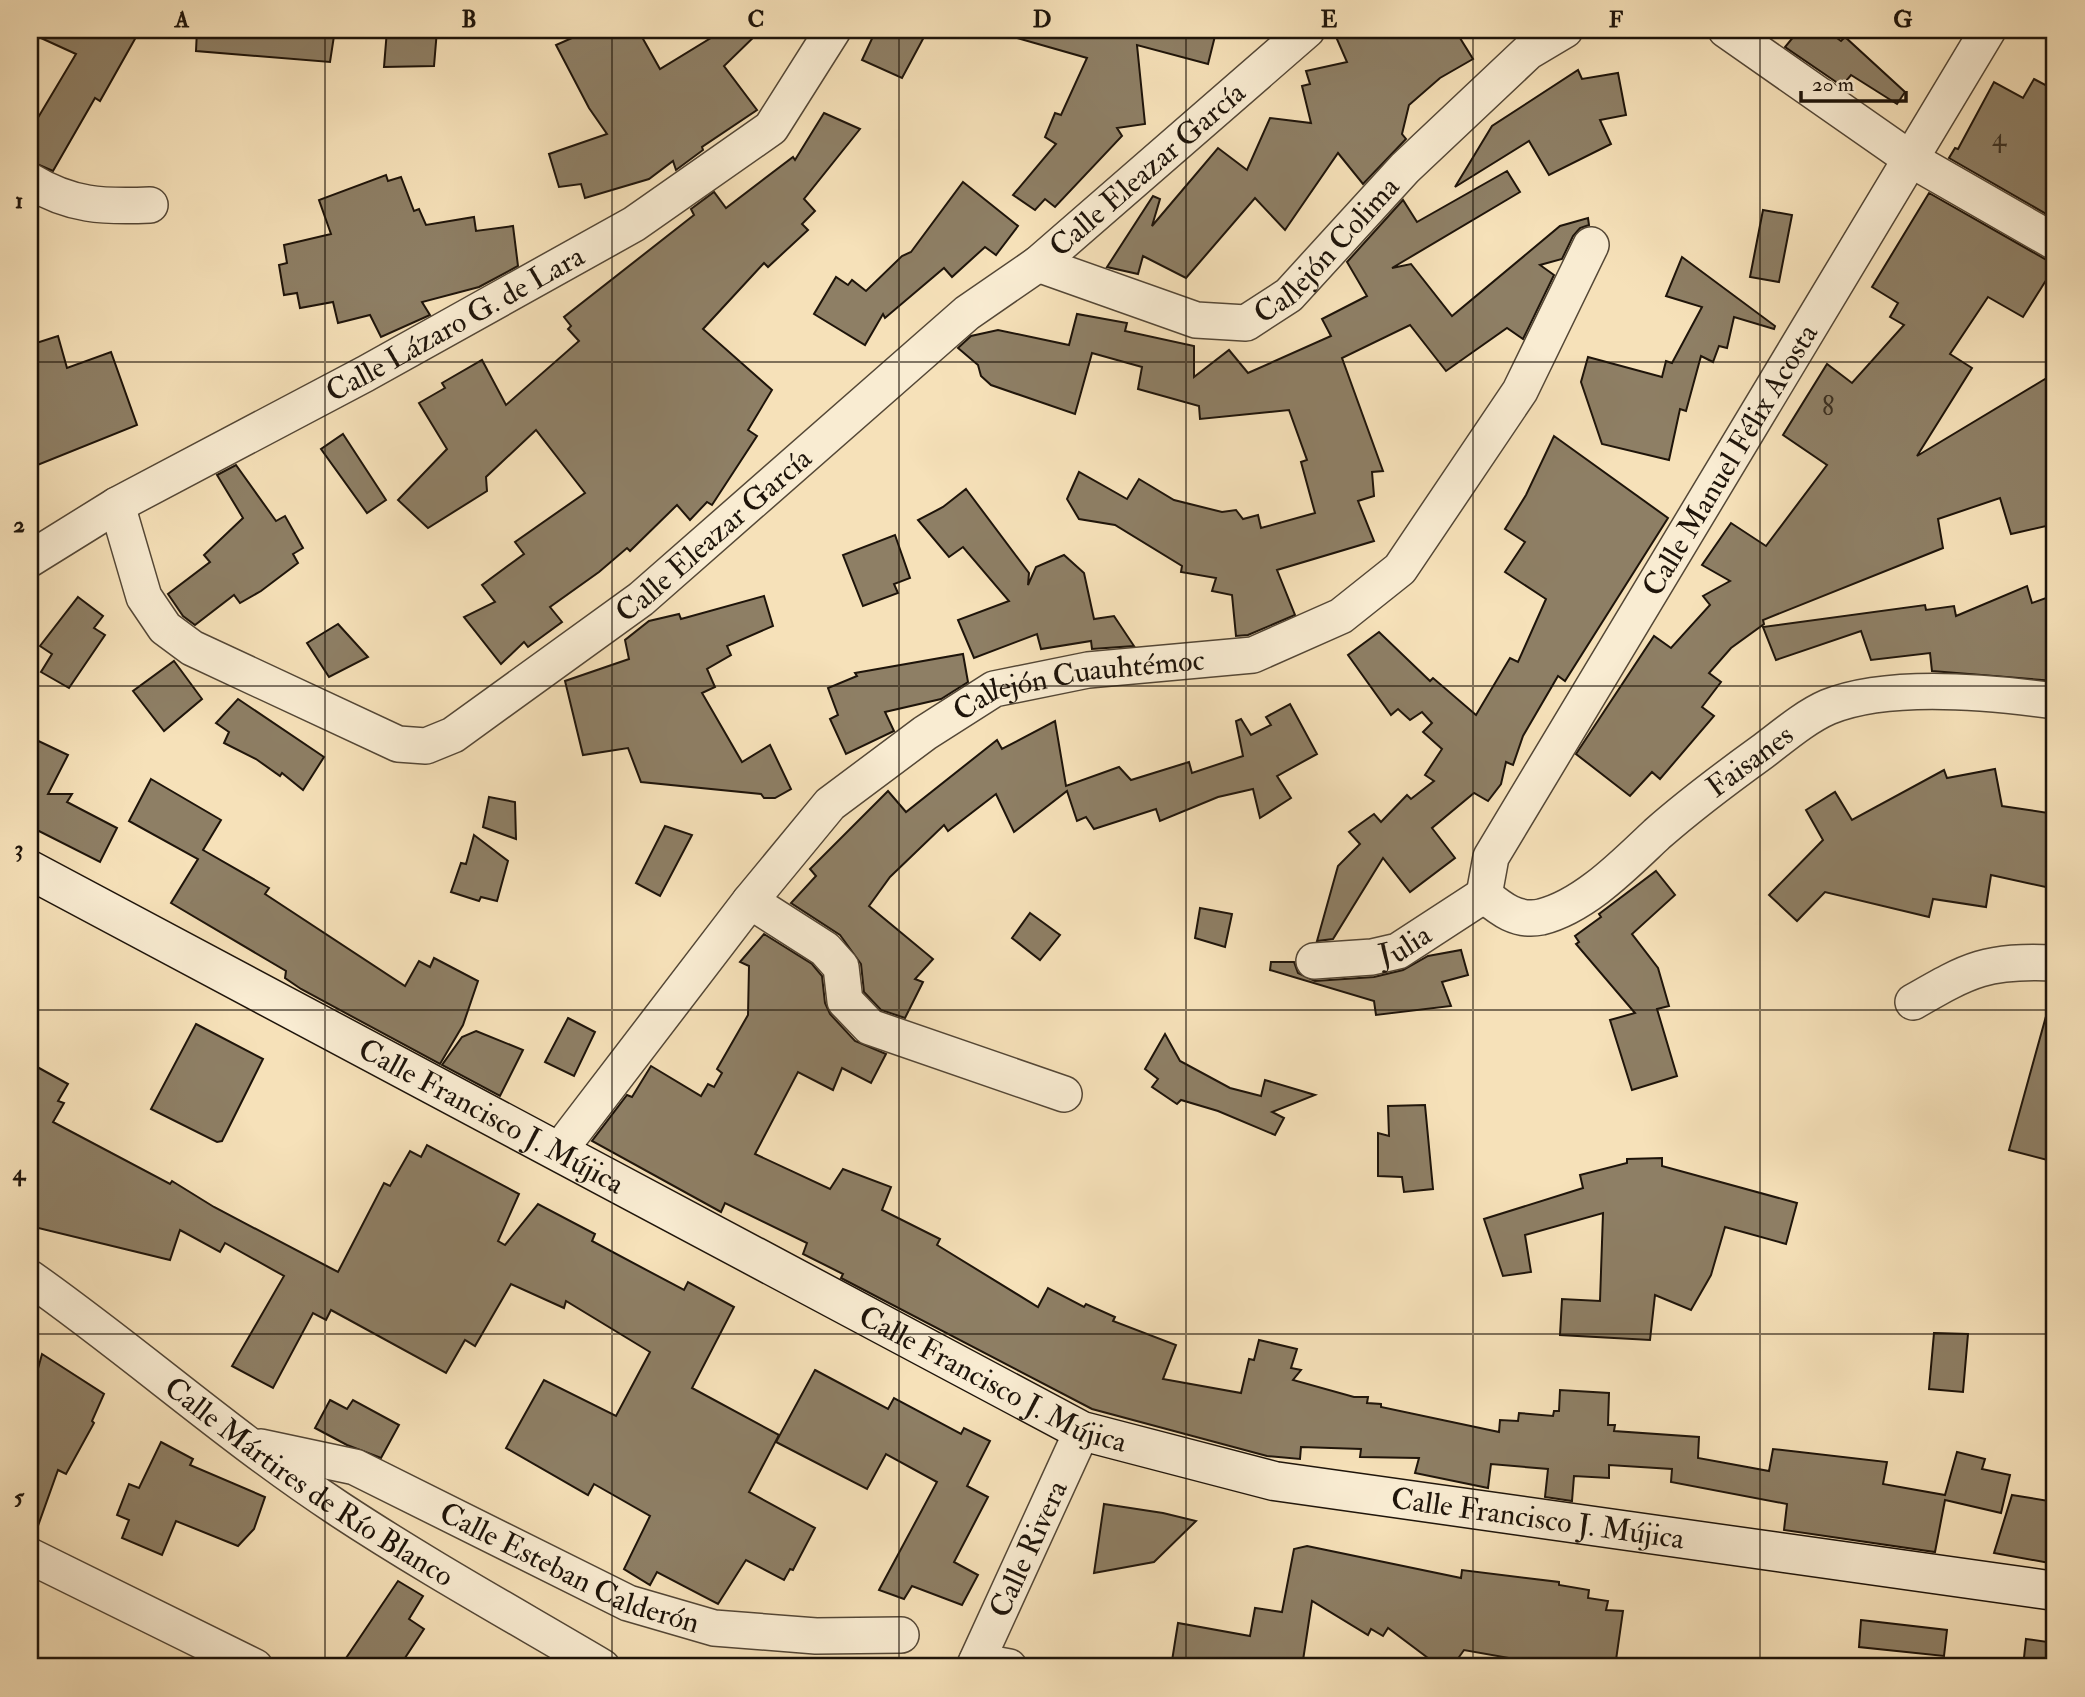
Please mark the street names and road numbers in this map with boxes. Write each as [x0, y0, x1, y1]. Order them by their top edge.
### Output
street label: Calle Eleazar García [1041, 73, 1253, 264]
street label: Callejón Colima [1247, 168, 1407, 331]
street label: Calle Lázaro G. de Lara [320, 237, 591, 410]
street label: Calle Manuel Félix Acosta [1634, 317, 1826, 603]
street label: Calle Eleazar García [608, 439, 819, 630]
street label: Callejón Cuauhtémoc [946, 641, 1206, 729]
street label: Faisanes [1699, 716, 1801, 805]
street label: Julia [1374, 916, 1439, 974]
street label: Calle Francisco J. Mújica [352, 1030, 631, 1202]
street label: Calle Francisco J. Mújica [853, 1297, 1131, 1461]
street label: Calle Mártires de Río Blanco [157, 1369, 461, 1595]
street label: Calle Rivera [981, 1474, 1076, 1623]
street label: Calle Francisco J. Mújica [1389, 1479, 1687, 1557]
street label: Calle Esteban Calderón [434, 1494, 704, 1641]

